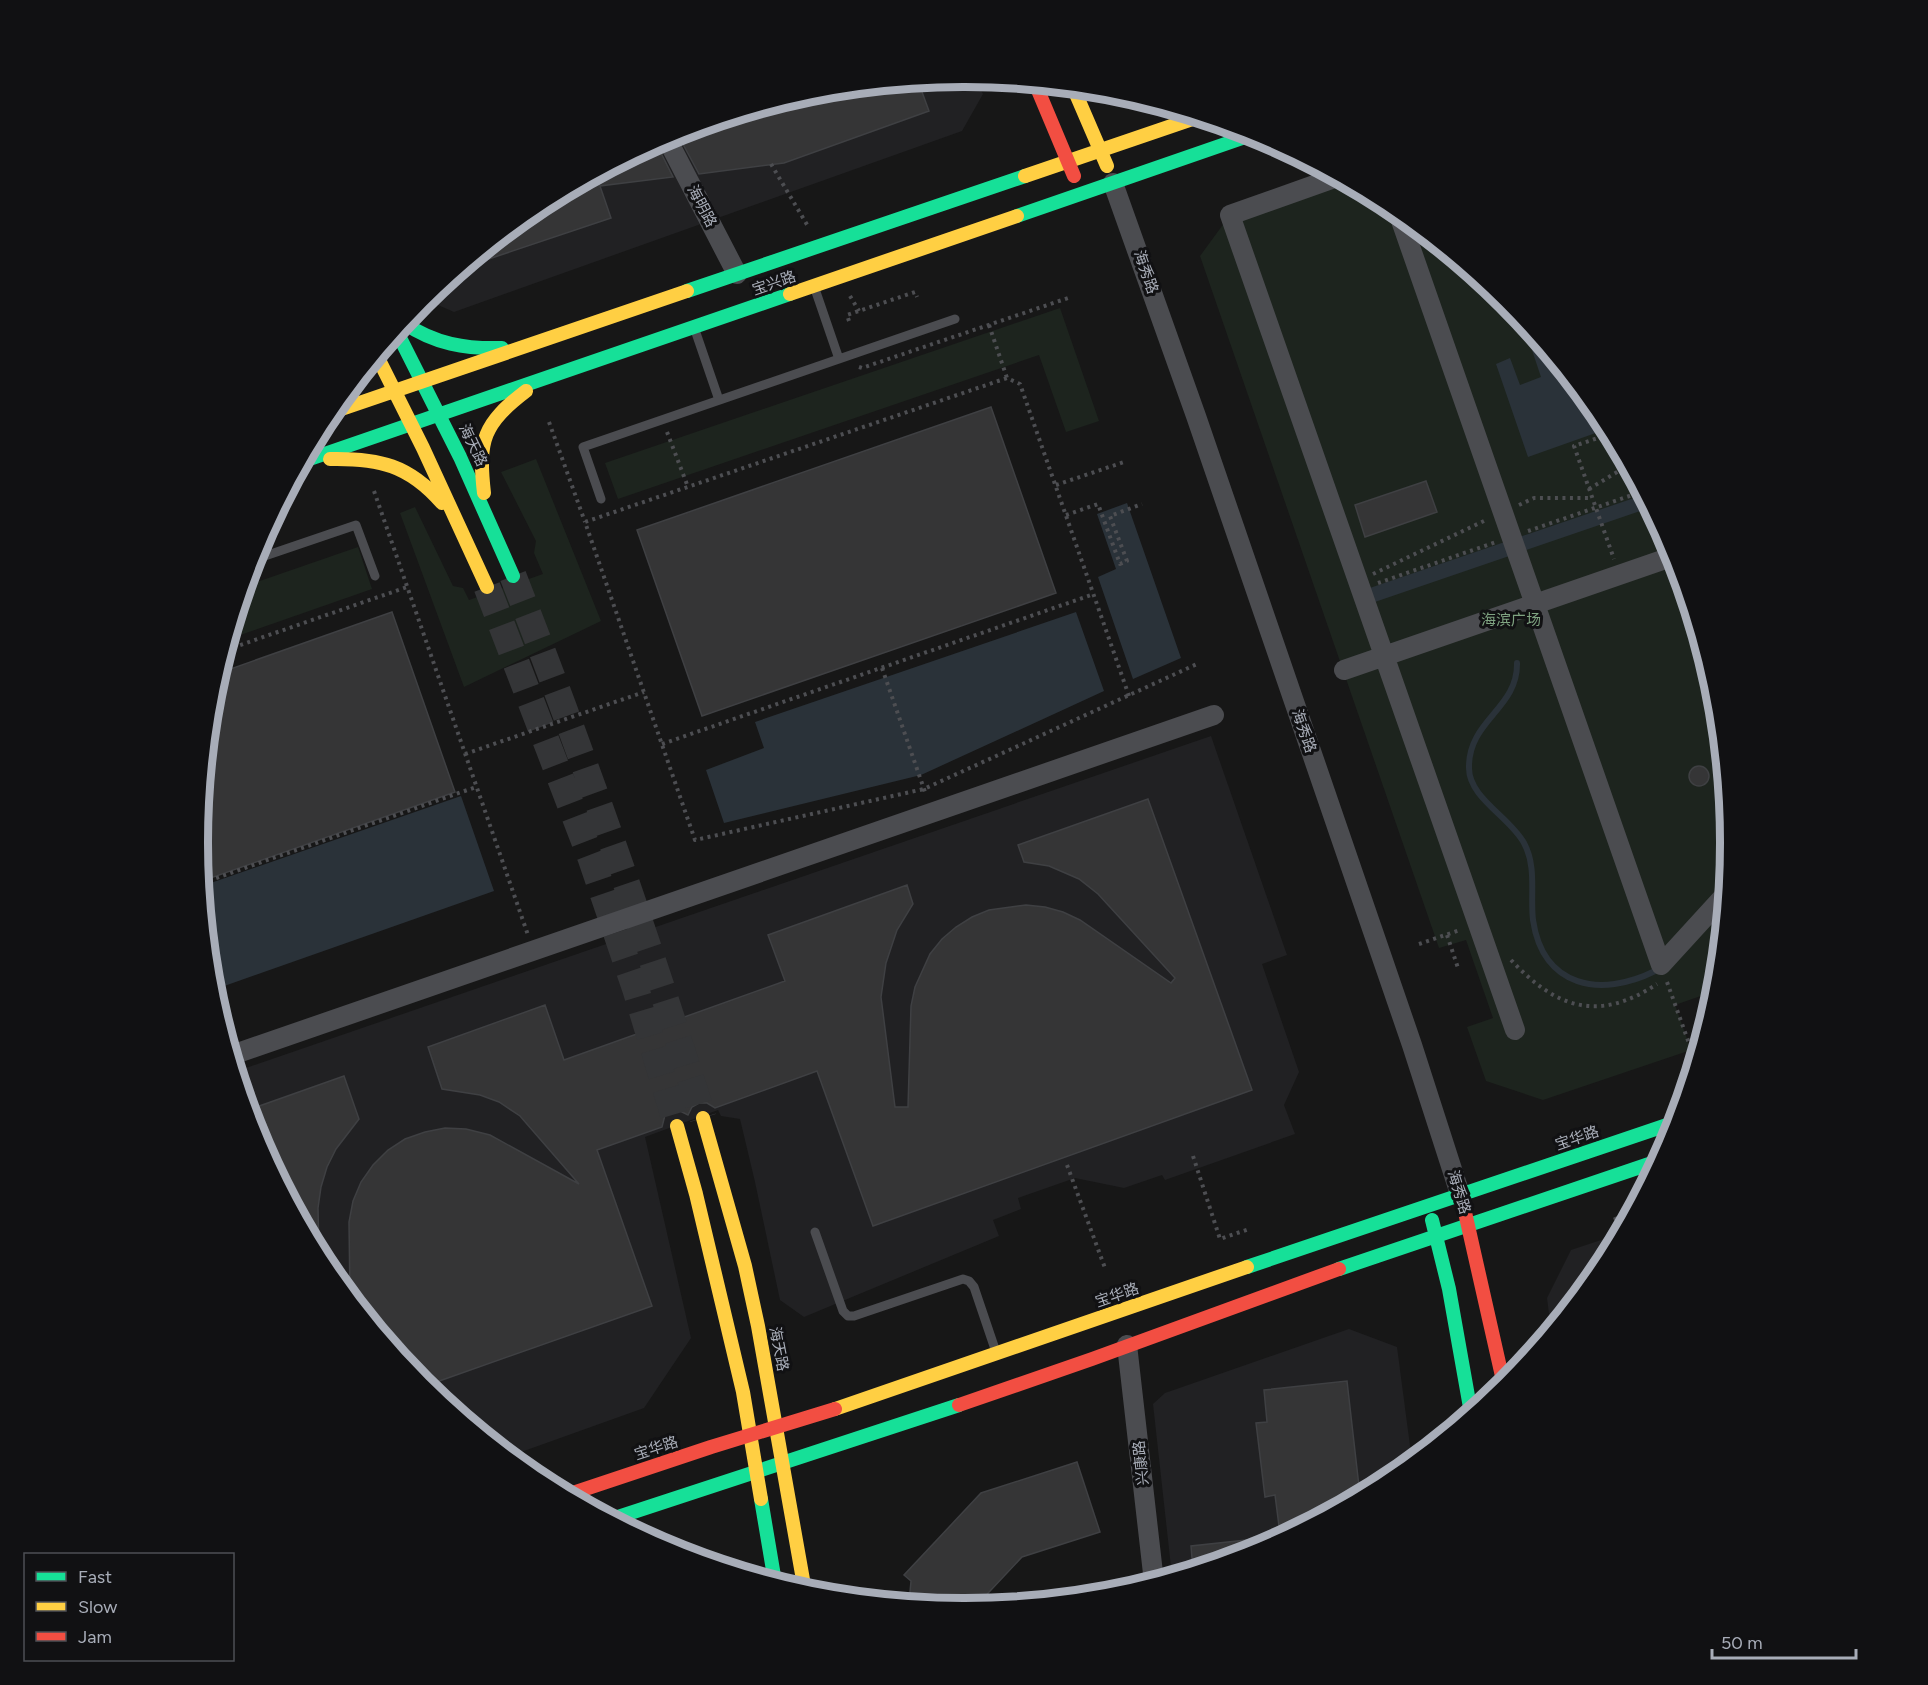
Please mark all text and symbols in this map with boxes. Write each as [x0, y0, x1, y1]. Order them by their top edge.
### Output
street label: 海明路 [683, 182, 721, 230]
street label: 海秀路 [1130, 248, 1162, 296]
street label: 宝兴路 [750, 267, 798, 299]
street label: 海天路 [455, 421, 491, 469]
park label: 海滨广场 [1481, 611, 1541, 629]
street label: 海秀路 [1288, 707, 1320, 755]
street label: 宝华路 [1553, 1122, 1601, 1154]
street label: 海秀路 [1444, 1168, 1474, 1216]
street label: 宝华路 [1093, 1279, 1141, 1311]
street label: 海天路 [766, 1325, 792, 1373]
street label: 宝华路 [632, 1432, 680, 1464]
street label: 兴康路 [1130, 1440, 1152, 1486]
legend [24, 1553, 234, 1661]
text: Fast [78, 1566, 112, 1588]
text: Slow [78, 1596, 117, 1618]
scale bar [1712, 1622, 1856, 1660]
text: Jam [78, 1626, 112, 1648]
text: 50 m [1721, 1632, 1763, 1654]

